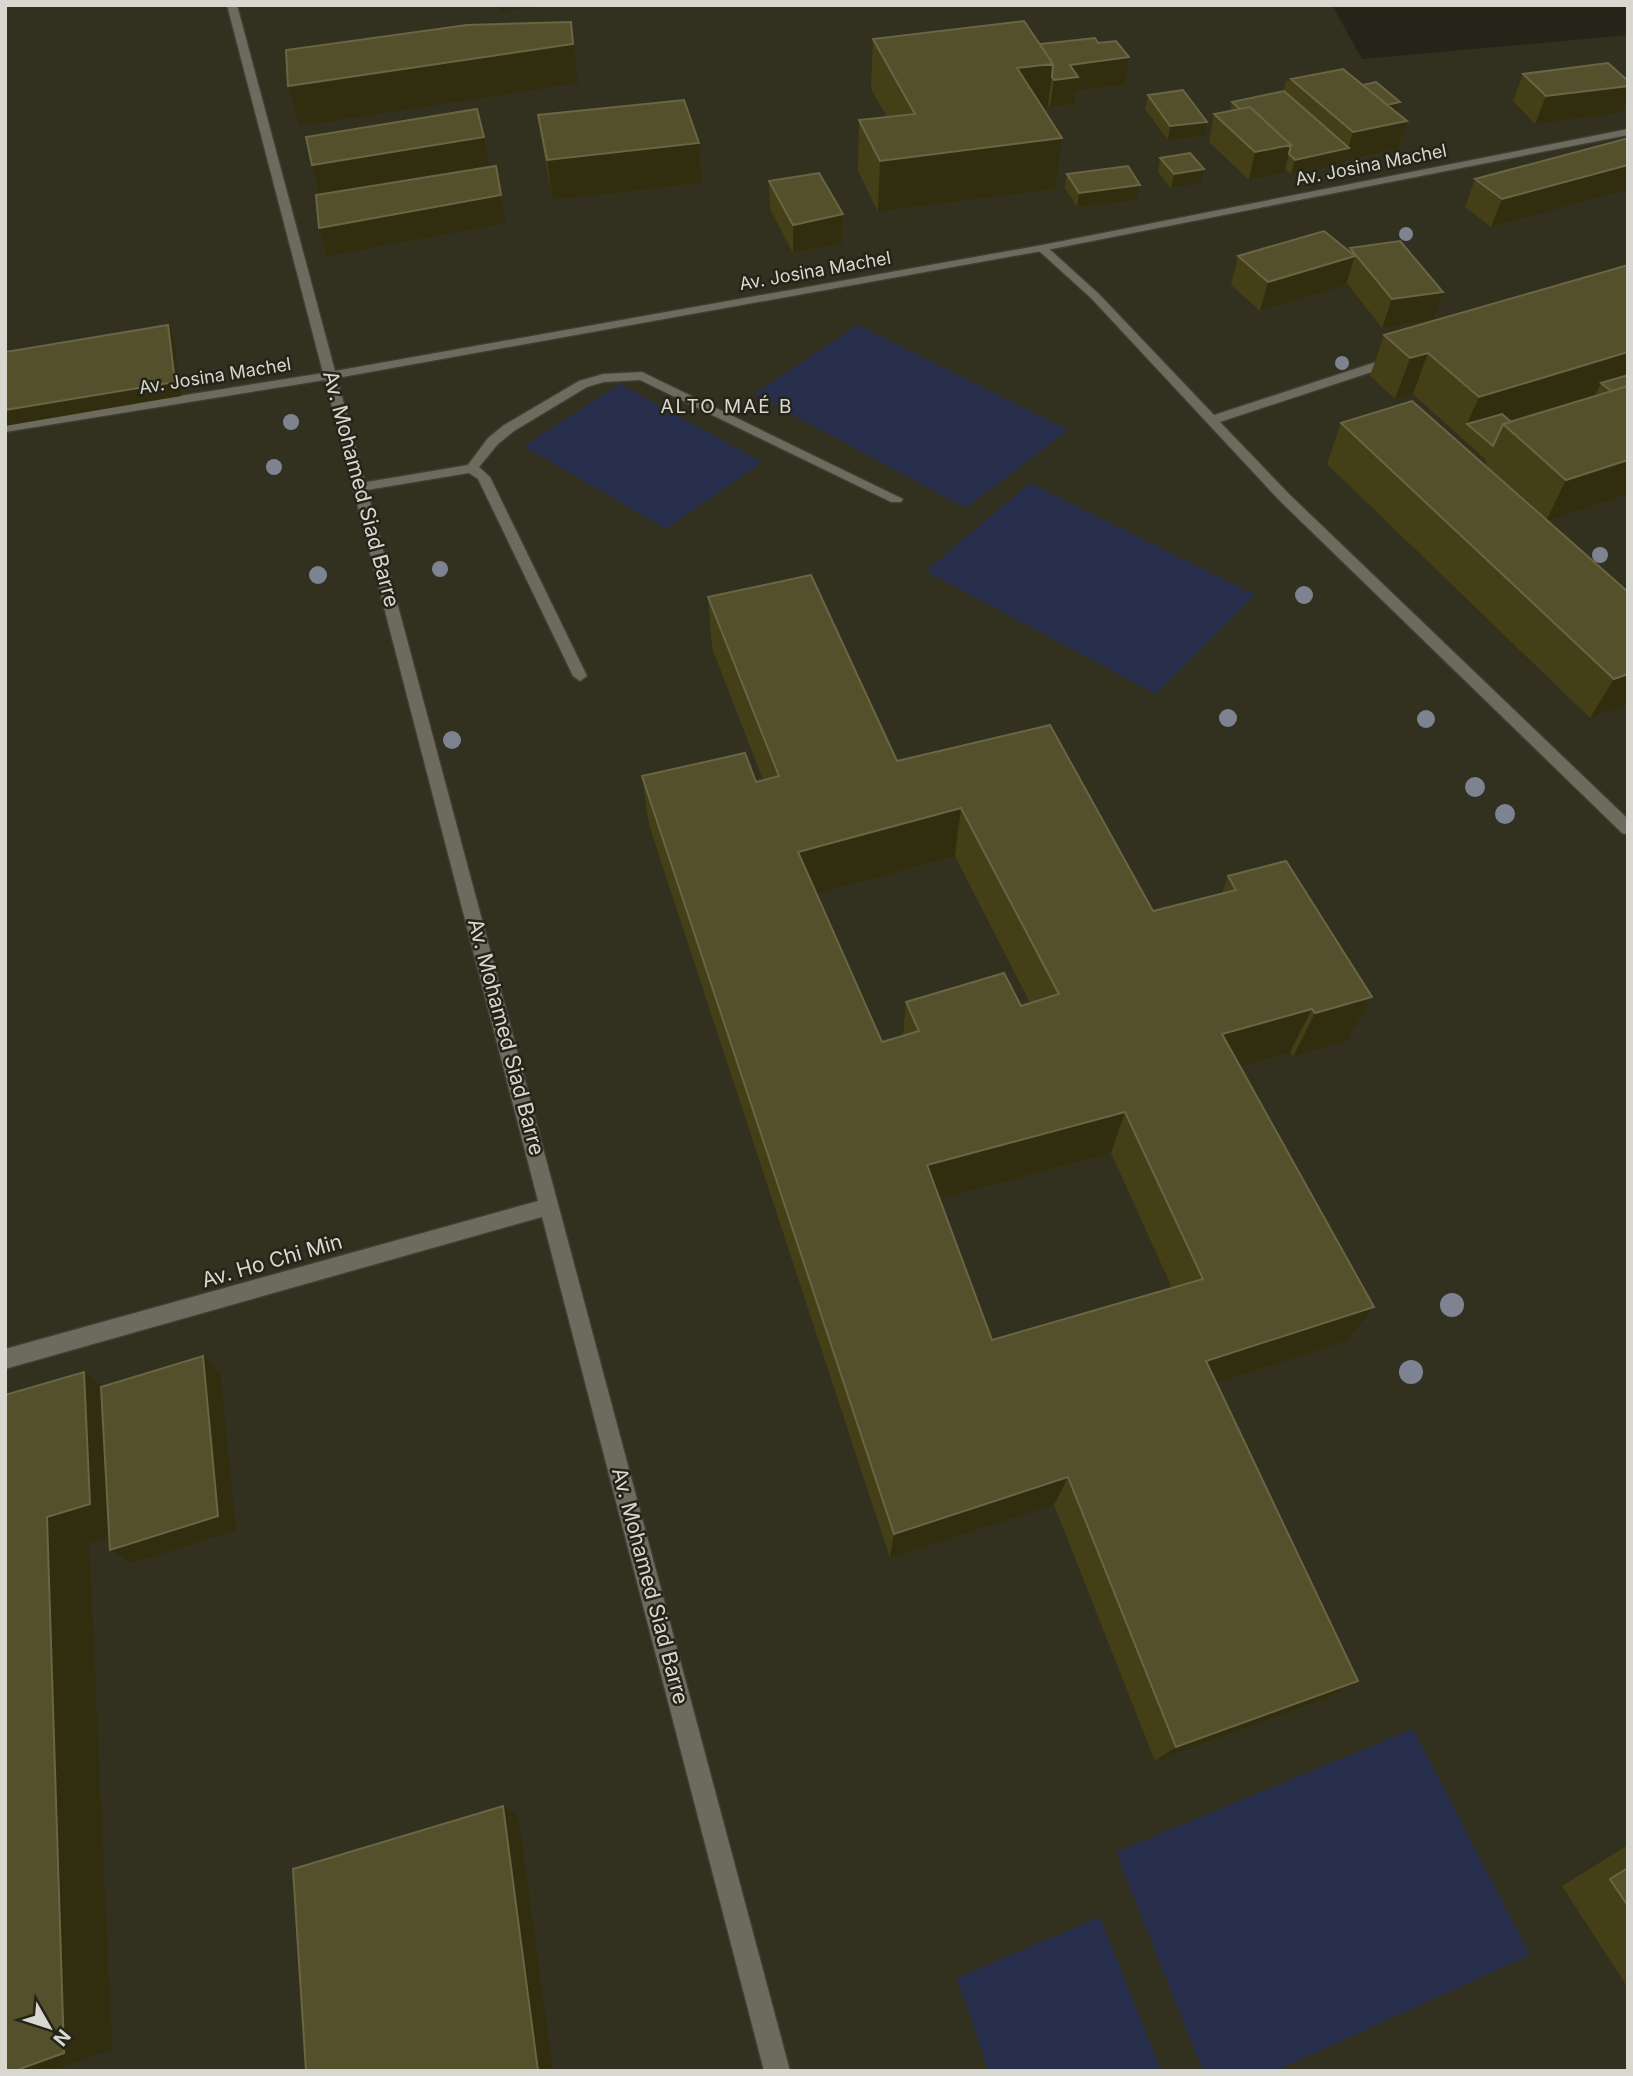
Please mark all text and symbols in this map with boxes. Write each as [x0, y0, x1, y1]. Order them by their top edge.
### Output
street label: Av. Josina Machel [1293, 140, 1448, 189]
street label: Av. Josina Machel [737, 247, 892, 294]
street label: Av. Josina Machel [137, 353, 292, 398]
street label: Av. Mohamed Siad Barre [318, 368, 405, 610]
district label: ALTO MAÉ B [660, 394, 794, 418]
street label: Av. Mohamed Siad Barre [463, 916, 550, 1158]
street label: Av. Ho Chi Min [199, 1228, 345, 1293]
street label: Av. Mohamed Siad Barre [607, 1465, 694, 1707]
north arrow [14, 1992, 84, 2062]
text: N [48, 2025, 75, 2050]

